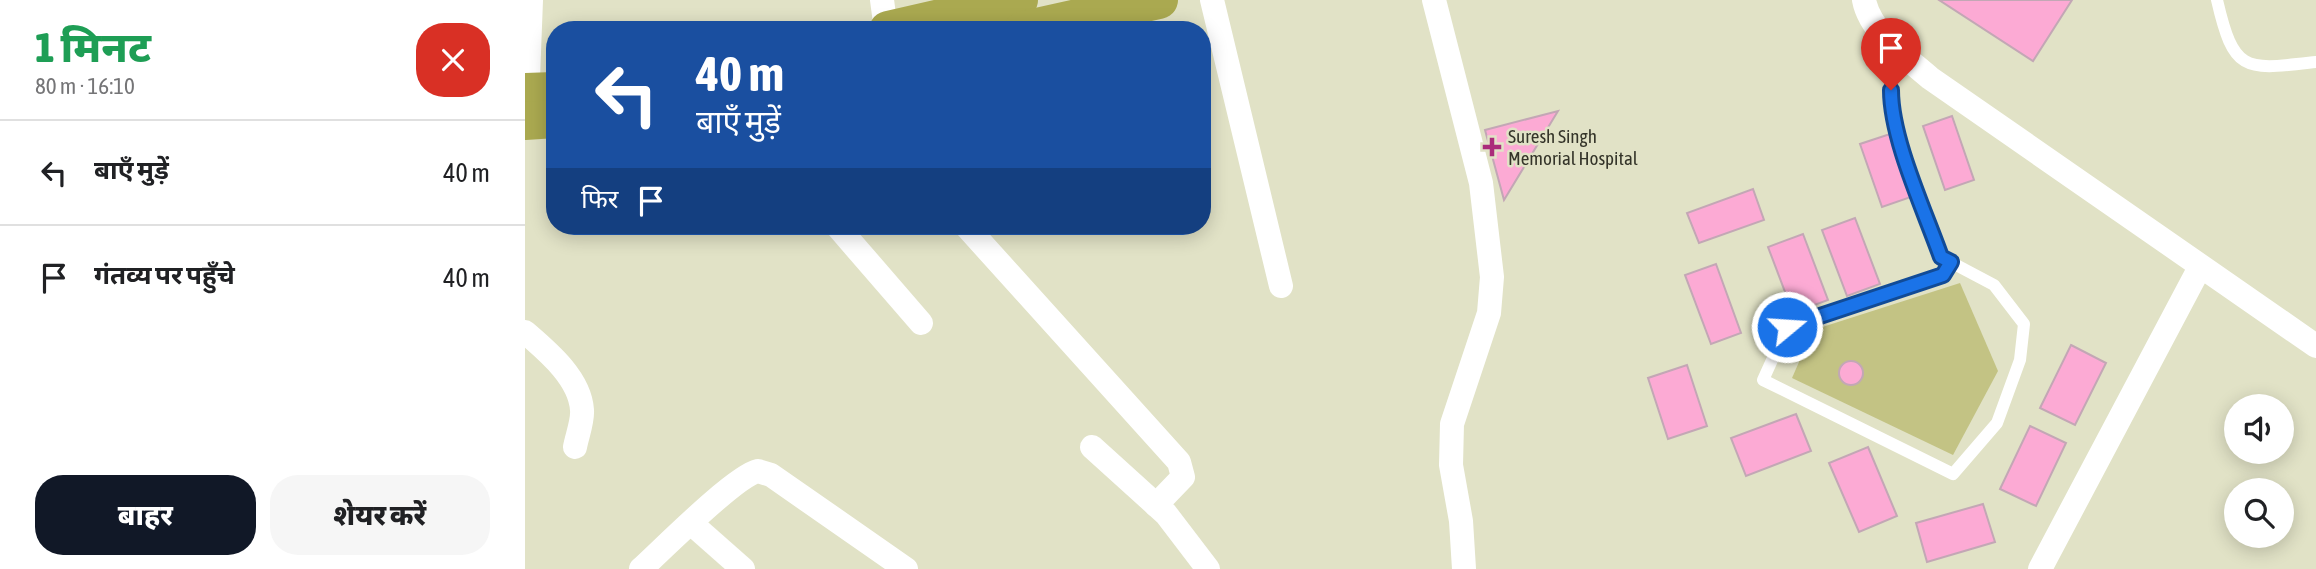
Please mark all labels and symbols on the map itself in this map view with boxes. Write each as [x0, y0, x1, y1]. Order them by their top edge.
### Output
pin [1861, 18, 1921, 90]
place label: Suresh Singh Memorial Hospital [1508, 125, 1638, 169]
marker: Suresh Singh Memorial Hospital [1482, 137, 1502, 157]
position arrow [1750, 290, 1824, 364]

